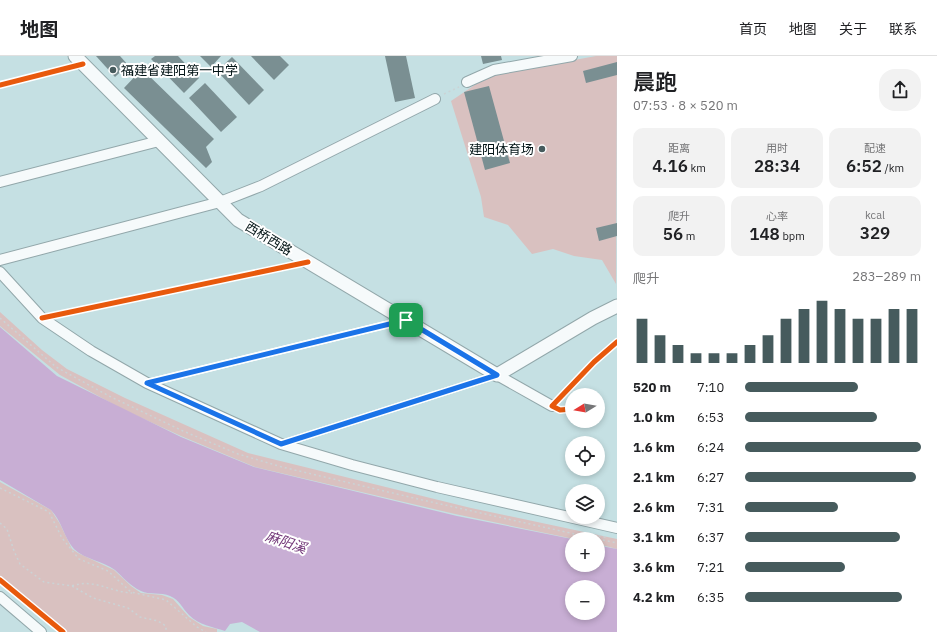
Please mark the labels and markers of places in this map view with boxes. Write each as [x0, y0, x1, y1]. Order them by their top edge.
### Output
place label: 福建省建阳第一中学 [121, 62, 238, 79]
marker: 福建省建阳第一中学 [108, 65, 118, 75]
place label: 建阳体育场 [469, 141, 534, 158]
marker: 建阳体育场 [537, 144, 547, 154]
pin [389, 303, 423, 337]

